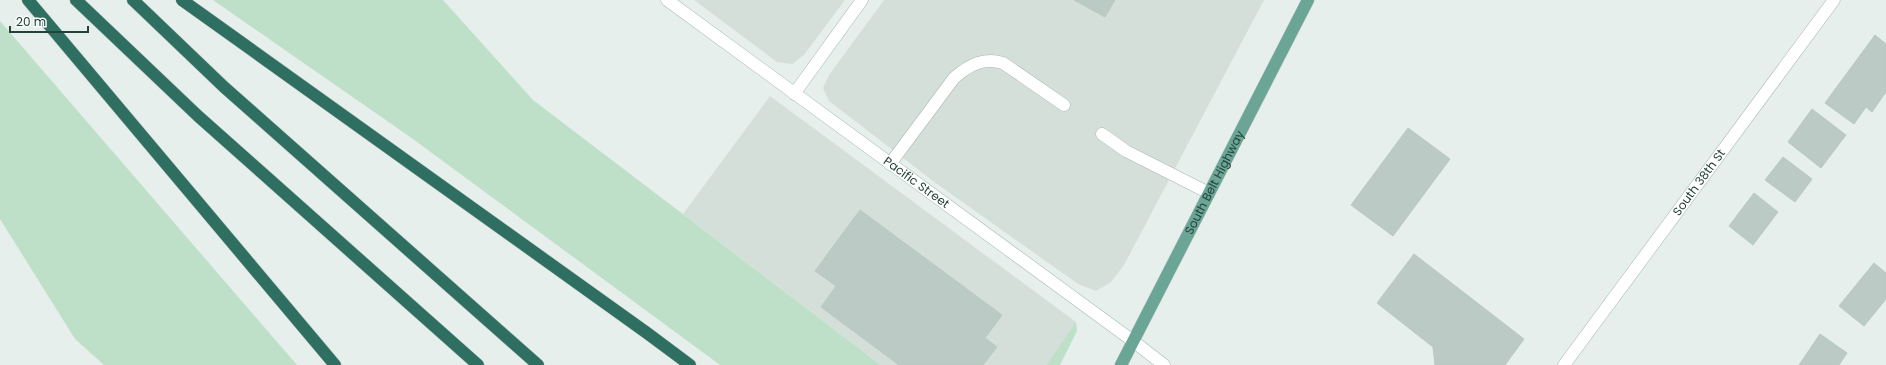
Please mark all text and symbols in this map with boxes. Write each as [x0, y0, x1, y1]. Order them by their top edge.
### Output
scale bar [10, 8, 88, 34]
text: 20 m [16, 13, 46, 30]
street label: South Belt Highway [1180, 127, 1248, 237]
street label: South 38th St [1668, 145, 1729, 219]
street label: Pacific Street [880, 152, 953, 212]

